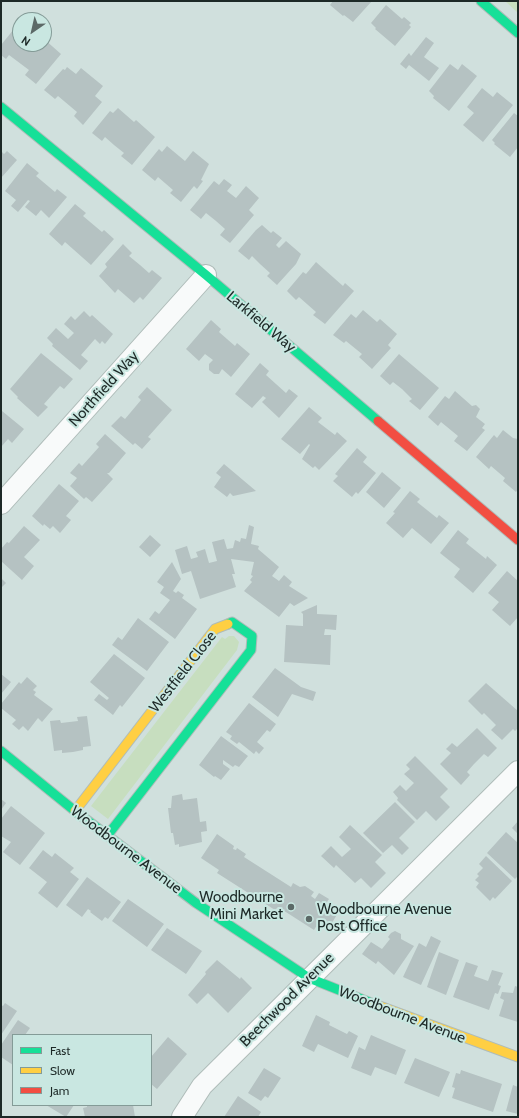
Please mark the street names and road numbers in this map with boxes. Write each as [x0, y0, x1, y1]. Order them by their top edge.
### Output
street label: Larkfield Way [223, 288, 299, 356]
street label: Northfield Way [65, 347, 143, 431]
street label: Westfield Close [146, 628, 220, 716]
street label: Woodbourne Avenue [67, 802, 185, 898]
street label: Beechwood Avenue [236, 949, 338, 1051]
street label: Woodbourne Avenue [336, 982, 468, 1048]

